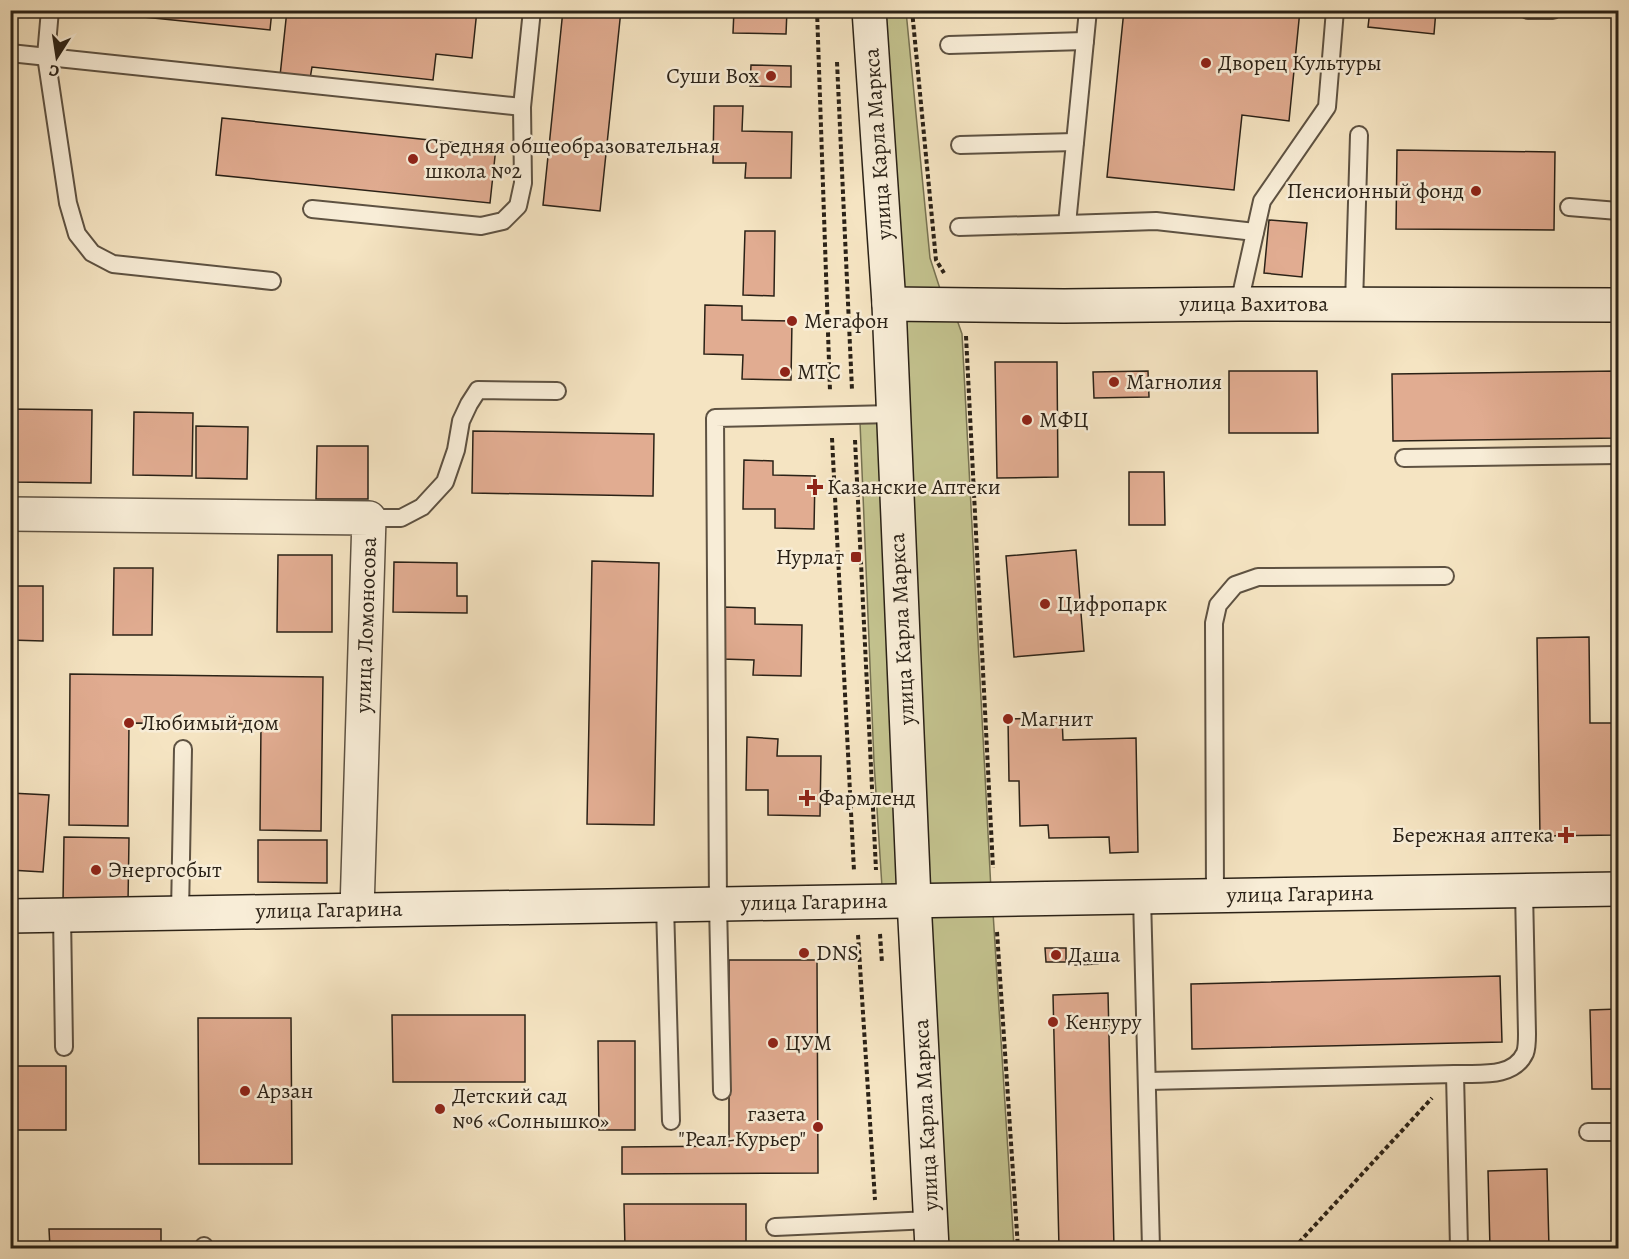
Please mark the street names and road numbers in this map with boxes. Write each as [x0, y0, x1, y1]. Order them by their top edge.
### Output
street label: улица Карла Маркса [856, 46, 900, 242]
street label: улица Вахитова [1179, 289, 1329, 319]
street label: улица Карла Маркса [882, 531, 922, 727]
street label: улица Ломоносова [348, 536, 384, 715]
street label: улица Гагарина [1225, 878, 1375, 910]
street label: улица Гагарина [739, 886, 889, 918]
street label: улица Гагарина [254, 894, 404, 926]
street label: улица Карла Маркса [906, 1017, 946, 1213]

